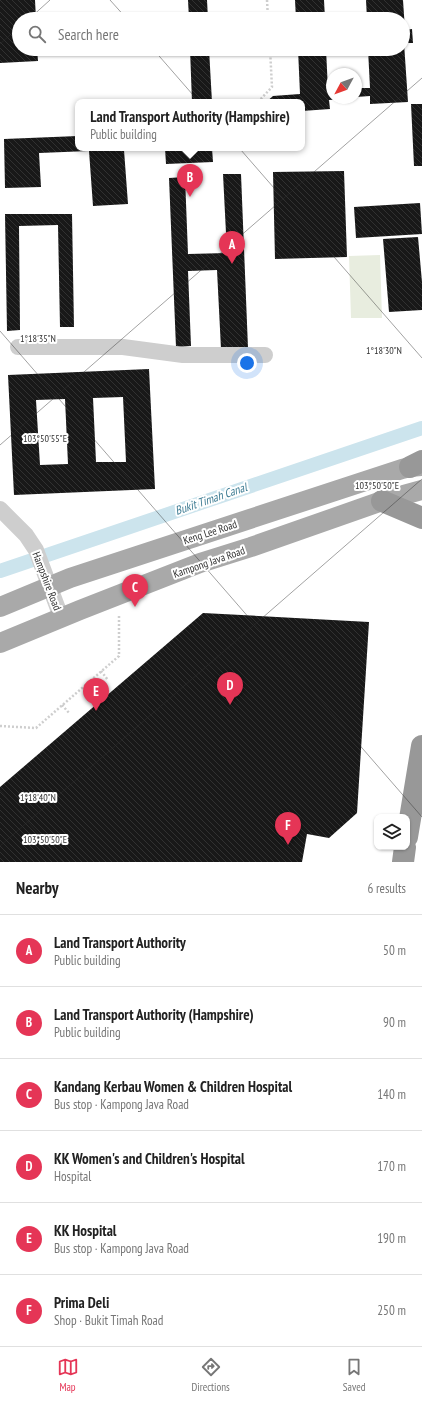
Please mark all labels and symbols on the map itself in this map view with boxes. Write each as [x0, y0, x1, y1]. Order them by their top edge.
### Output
north arrow [326, 68, 362, 104]
pin: B [177, 164, 203, 197]
pin: A [219, 231, 245, 264]
text: 1°18'35"N [20, 332, 56, 345]
text: 1°18'30"N [366, 344, 402, 357]
your location [237, 353, 257, 373]
text: 103°50'55"E [23, 432, 67, 445]
water label: Bukit Timah Canal [173, 479, 250, 518]
text: 103°50'50"E [355, 479, 399, 492]
street label: Keng Lee Road [181, 517, 239, 547]
street label: Kampong Java Road [171, 543, 247, 581]
street label: Hampshire Road [29, 550, 65, 613]
pin: C [122, 574, 148, 607]
pin: D [217, 672, 243, 705]
pin: E [83, 678, 109, 711]
text: 1°18'40"N [20, 791, 56, 804]
pin: F [275, 812, 301, 845]
text: 103°50'50"E [23, 833, 67, 846]

